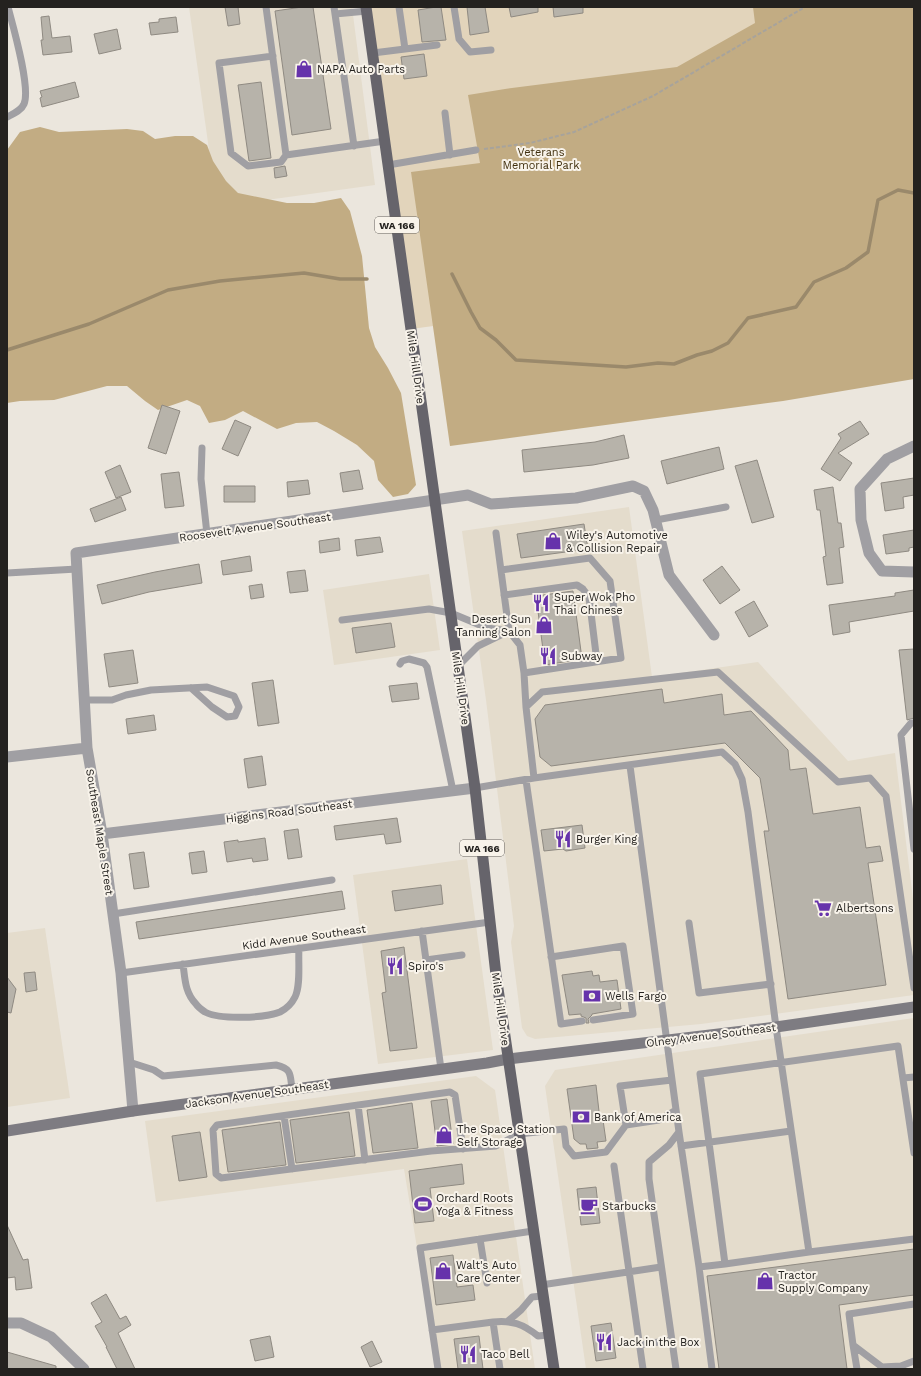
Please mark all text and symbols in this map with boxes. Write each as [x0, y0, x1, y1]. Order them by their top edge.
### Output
shop icon: NAPA Auto Parts [294, 59, 314, 79]
place label: NAPA Auto Parts [317, 63, 405, 76]
park label: Veterans Memorial Park [503, 146, 579, 172]
road number: WA 166 [375, 217, 419, 233]
street label: Mile Hill Drive [404, 329, 427, 405]
street label: Roosevelt Avenue Southeast [178, 510, 332, 545]
place label: Wiley's Automotive & Collision Repair [566, 529, 668, 555]
shop icon: Wiley's Automotive & Collision Repair [543, 531, 563, 551]
place label: Super Wok Pho Thai Chinese [554, 591, 635, 617]
restaurant icon: Super Wok Pho Thai Chinese [531, 593, 551, 613]
place label: Desert Sun Tanning Salon [456, 613, 531, 639]
shop icon: Desert Sun Tanning Salon [534, 615, 554, 635]
restaurant icon: Subway [538, 646, 558, 666]
street label: Mile Hill Drive [449, 650, 472, 726]
place label: Subway [561, 650, 602, 663]
street label: Southeast Maple Street [83, 768, 116, 896]
street label: Higgins Road Southeast [225, 797, 353, 826]
restaurant icon: Burger King [553, 829, 573, 849]
place label: Burger King [576, 833, 637, 846]
road number: WA 166 [460, 840, 504, 856]
supermarket icon: Albertsons [813, 898, 833, 918]
place label: Albertsons [836, 902, 894, 915]
street label: Kidd Avenue Southeast [241, 922, 367, 953]
restaurant icon: Spiro's [385, 956, 405, 976]
place label: Spiro's [408, 960, 444, 973]
street label: Mile Hill Drive [489, 971, 512, 1047]
bank icon: Wells Fargo [582, 986, 602, 1006]
place label: Wells Fargo [605, 990, 667, 1003]
street label: Olney Avenue Southeast [645, 1021, 777, 1050]
street label: Jackson Avenue Southeast [185, 1078, 330, 1111]
bank icon: Bank of America [571, 1107, 591, 1127]
place label: Bank of America [594, 1111, 682, 1124]
place label: The Space Station Self Storage [457, 1123, 555, 1149]
shop icon: The Space Station Self Storage [434, 1125, 454, 1145]
place label: Orchard Roots Yoga & Fitness [436, 1192, 513, 1218]
sports icon: Orchard Roots Yoga & Fitness [413, 1194, 433, 1214]
cafe icon: Starbucks [579, 1196, 599, 1216]
place label: Starbucks [602, 1200, 656, 1213]
place label: Walt's Auto Care Center [456, 1259, 521, 1285]
shop icon: Walt's Auto Care Center [433, 1261, 453, 1281]
place label: Tractor Supply Company [778, 1269, 868, 1295]
shop icon: Tractor Supply Company [755, 1271, 775, 1291]
restaurant icon: Jack in the Box [594, 1332, 614, 1352]
place label: Jack in the Box [617, 1336, 699, 1349]
restaurant icon: Taco Bell [458, 1344, 478, 1364]
place label: Taco Bell [481, 1348, 530, 1361]

